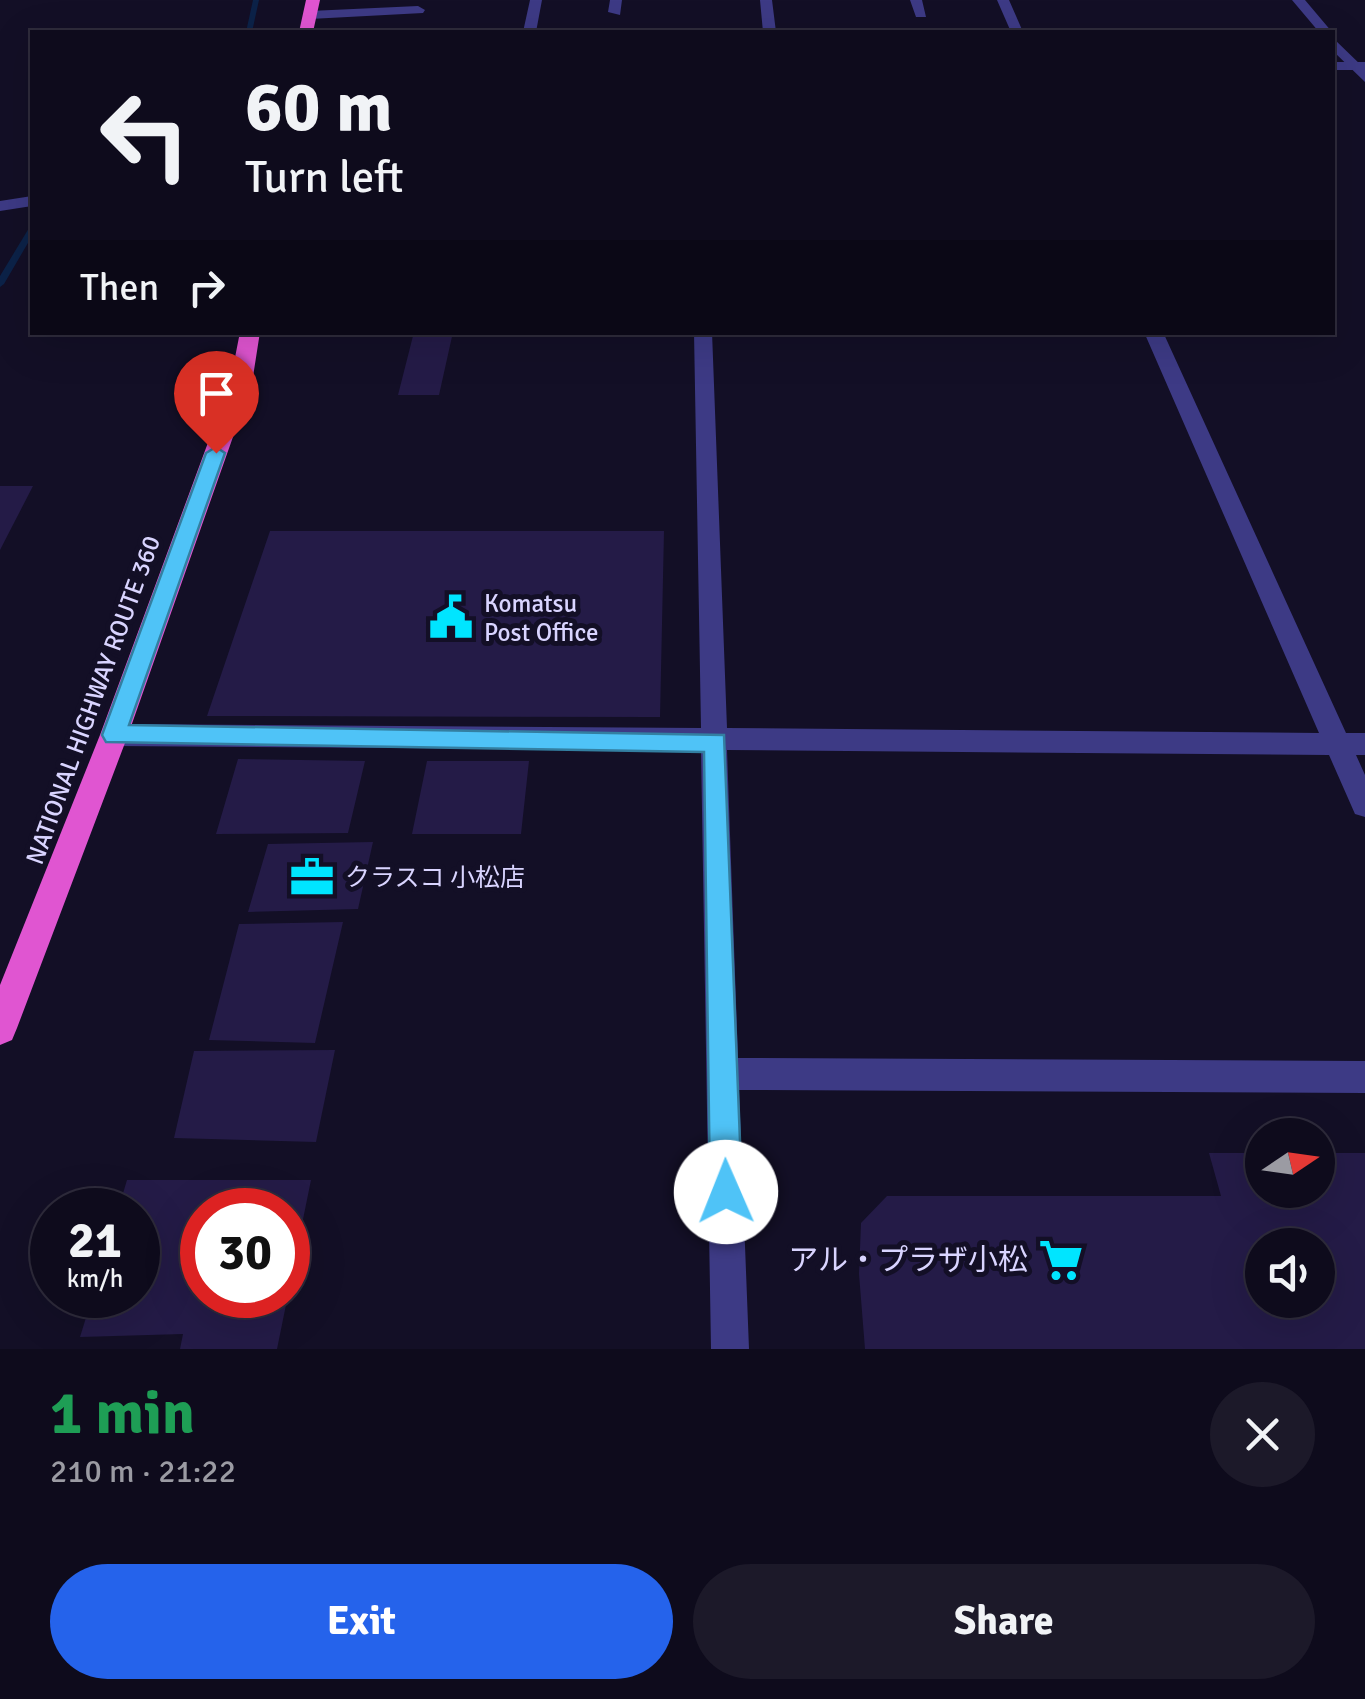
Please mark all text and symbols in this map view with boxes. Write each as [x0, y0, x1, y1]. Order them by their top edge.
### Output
text: 60 m [245, 64, 393, 150]
icon: left [80, 70, 210, 200]
text: Turn left [245, 150, 404, 205]
icon: right [179, 260, 234, 315]
text: Then [80, 264, 159, 311]
pin [174, 351, 259, 454]
icon: arrive [189, 366, 244, 421]
street label: NATIONAL HIGHWAY ROUTE 360 [19, 531, 167, 869]
place label: Komatsu Post Office [484, 588, 599, 648]
public building icon: Komatsu Post Office [427, 593, 475, 641]
office icon: クラスコ 小松店 [288, 853, 336, 901]
place label: クラスコ 小松店 [345, 862, 525, 893]
north arrow [1245, 1118, 1335, 1208]
map controls [1245, 1118, 1335, 1318]
position arrow [674, 1140, 778, 1244]
speed limit sign: 30 [180, 1188, 310, 1318]
text: 21 [68, 1210, 122, 1272]
button: sound [1245, 1228, 1335, 1318]
supermarket icon: アル・プラザ小松 [1037, 1236, 1085, 1284]
place label: アル・プラザ小松 [788, 1242, 1028, 1279]
text: km/h [67, 1263, 123, 1294]
text: 1 min [50, 1377, 195, 1451]
button: close [1210, 1382, 1315, 1487]
text: 210 m · 21:22 [50, 1452, 236, 1491]
button: Exit [50, 1564, 673, 1679]
button: Share [693, 1564, 1315, 1679]

